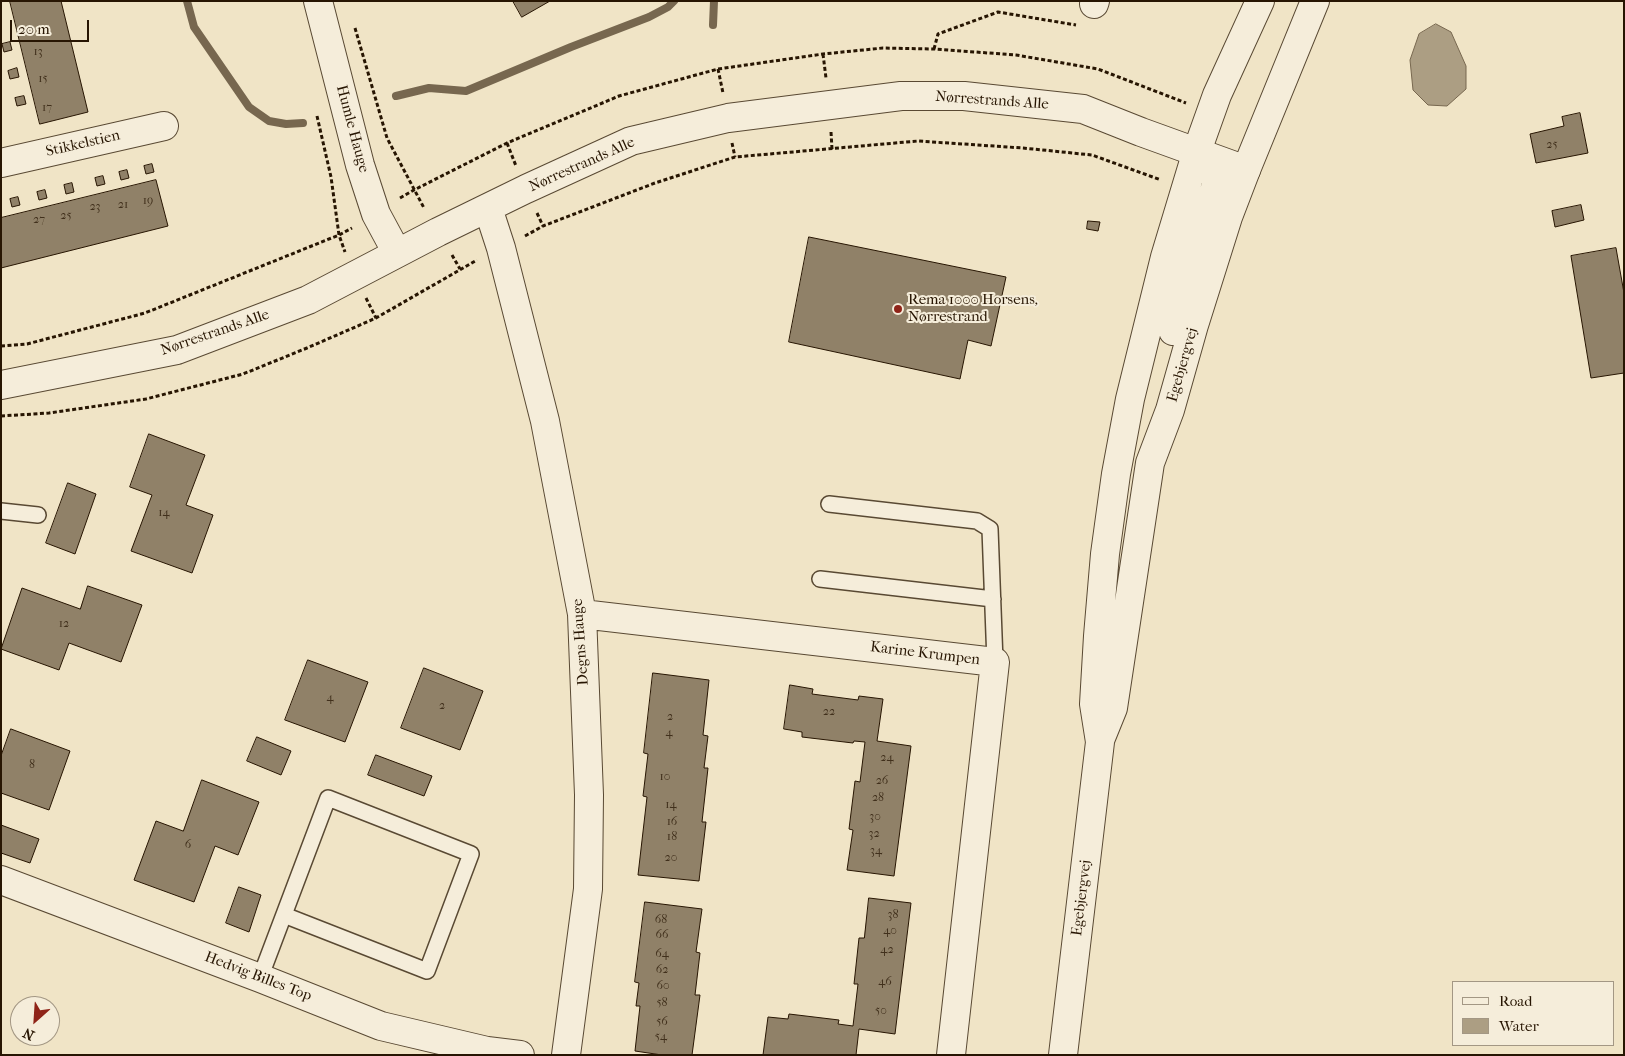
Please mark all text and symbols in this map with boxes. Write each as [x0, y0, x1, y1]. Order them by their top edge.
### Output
scale bar [12, 10, 91, 42]
text: 20 m [18, 20, 50, 38]
house number: 13 [33, 45, 43, 59]
house number: 15 [38, 72, 48, 86]
street label: Humle Hauge [332, 83, 372, 175]
street label: Nørrestrands Alle [935, 88, 1049, 114]
house number: 17 [42, 101, 52, 115]
street label: Stikkelstien [44, 127, 122, 161]
street label: Nørrestrands Alle [526, 134, 638, 196]
house number: 25 [1546, 138, 1558, 152]
house number: 19 [143, 194, 153, 208]
house number: 21 [118, 198, 128, 212]
house number: 23 [89, 200, 101, 214]
house number: 25 [60, 209, 72, 223]
house number: 27 [33, 213, 45, 227]
place label: Rema 1000 Horsens, Nørrestrand [908, 291, 1038, 326]
marker: Rema 1000 Horsens, Nørrestrand [892, 303, 904, 315]
street label: Nørrestrands Alle [158, 306, 272, 360]
street label: Egebjergvej [1164, 326, 1202, 404]
house number: 14 [158, 506, 170, 520]
street label: Degns Hauge [569, 598, 593, 686]
house number: 12 [59, 617, 69, 631]
street label: Karine Krumpen [869, 638, 981, 670]
house number: 4 [326, 691, 334, 705]
house number: 2 [439, 699, 445, 713]
house number: 22 [823, 705, 835, 719]
house number: 2 [667, 710, 673, 724]
house number: 4 [665, 726, 673, 740]
house number: 24 [880, 751, 894, 765]
house number: 8 [29, 758, 35, 772]
house number: 10 [660, 770, 670, 784]
house number: 26 [876, 774, 888, 788]
house number: 28 [872, 791, 884, 805]
house number: 14 [665, 798, 677, 812]
house number: 30 [869, 810, 881, 824]
house number: 16 [667, 815, 677, 829]
house number: 32 [868, 827, 880, 841]
house number: 18 [667, 830, 677, 844]
house number: 6 [185, 838, 191, 852]
house number: 34 [870, 844, 882, 858]
house number: 20 [665, 851, 677, 865]
street label: Egebjergvej [1068, 859, 1096, 937]
house number: 38 [888, 908, 898, 922]
house number: 68 [655, 913, 667, 927]
house number: 40 [883, 924, 897, 938]
house number: 66 [656, 928, 668, 942]
house number: 42 [880, 943, 894, 957]
house number: 64 [655, 947, 669, 961]
street label: Hedvig Billes Top [202, 948, 314, 1006]
house number: 62 [656, 963, 668, 977]
house number: 46 [878, 975, 892, 989]
house number: 60 [656, 979, 670, 993]
legend [1452, 981, 1615, 1046]
text: Road [1499, 992, 1532, 1010]
north arrow [10, 996, 60, 1046]
house number: 58 [656, 996, 668, 1010]
house number: 50 [875, 1004, 887, 1018]
house number: 56 [656, 1015, 668, 1029]
text: Water [1499, 1017, 1539, 1035]
text: N [20, 1024, 37, 1044]
house number: 54 [655, 1030, 667, 1044]

